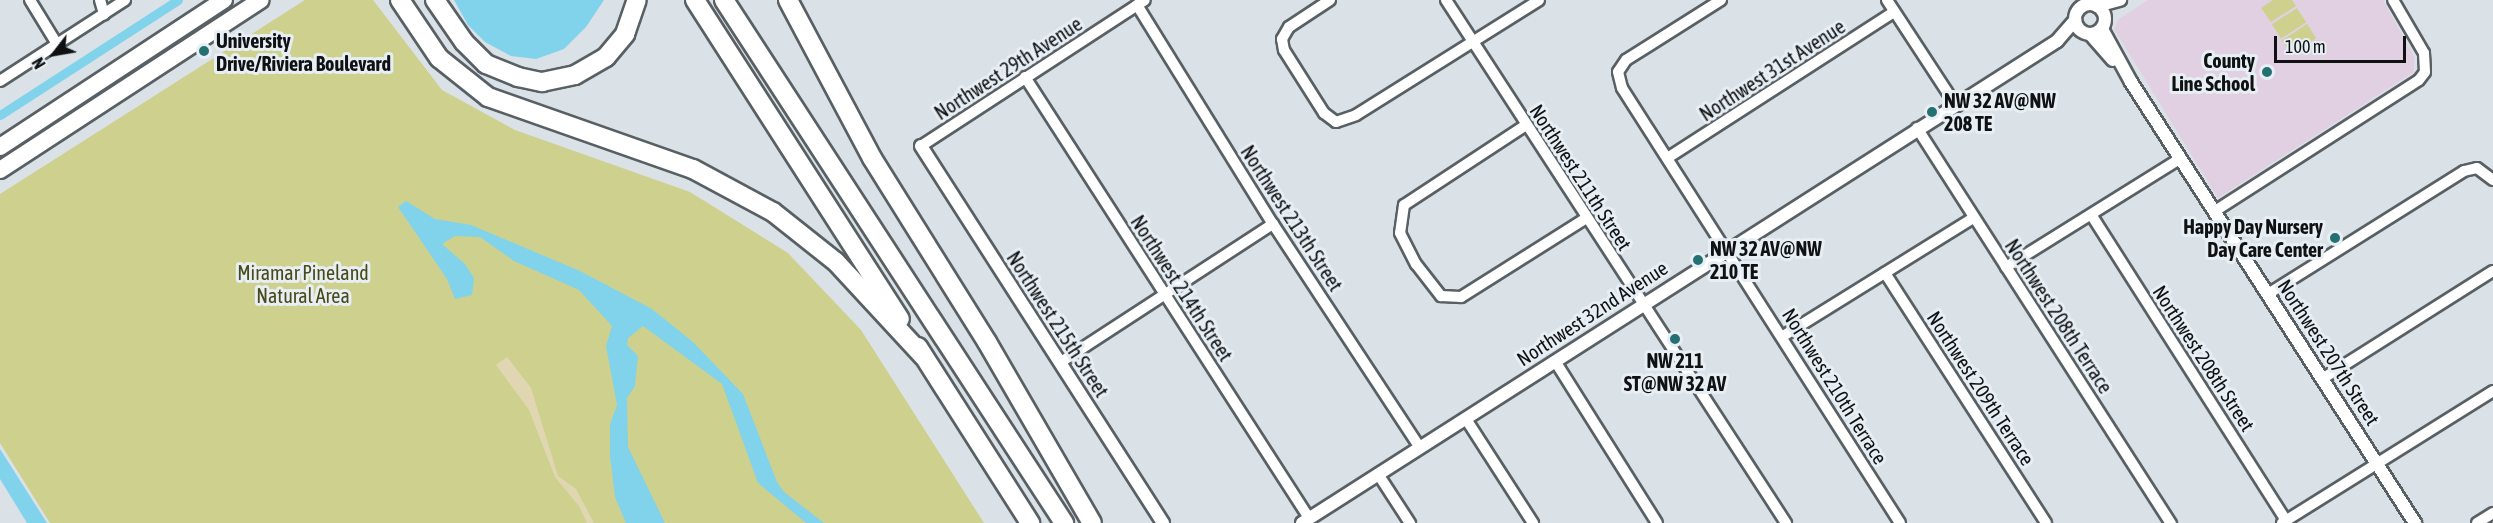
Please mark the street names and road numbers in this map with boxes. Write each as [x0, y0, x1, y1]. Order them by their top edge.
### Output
street label: Northwest 29th Avenue [930, 11, 1086, 125]
street label: Northwest 31st Avenue [1695, 14, 1849, 126]
street label: Northwest 211th Street [1525, 100, 1637, 254]
street label: Northwest 213th Street [1236, 141, 1348, 295]
street label: Northwest 214th Street [1126, 211, 1238, 365]
street label: Northwest 208th Terrace [2000, 234, 2118, 398]
street label: Northwest 215th Street [1002, 247, 1114, 401]
street label: Northwest 32nd Avenue [1512, 255, 1672, 371]
street label: Northwest 207th Street [2273, 275, 2385, 429]
street label: Northwest 208th Street [2148, 281, 2260, 435]
street label: Northwest 210th Terrace [1777, 304, 1893, 468]
street label: Northwest 209th Terrace [1922, 306, 2040, 470]

